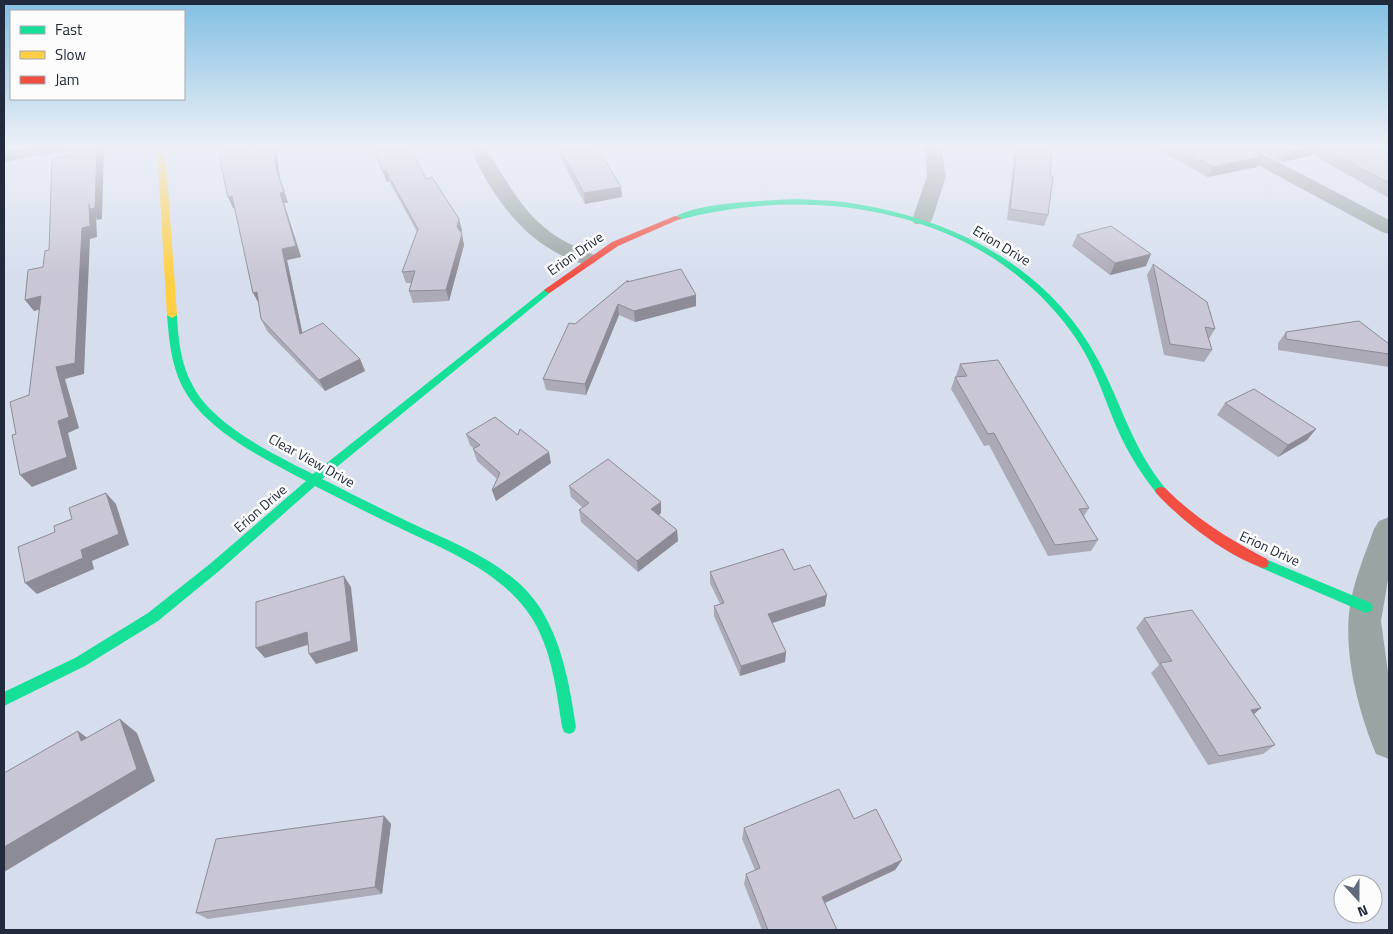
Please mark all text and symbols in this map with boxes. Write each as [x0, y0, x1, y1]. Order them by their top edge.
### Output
legend [10, 10, 185, 100]
text: Fast [55, 18, 83, 41]
text: Slow [55, 43, 86, 66]
text: Jam [55, 68, 79, 91]
street label: Erion Drive [969, 219, 1035, 271]
street label: Erion Drive [543, 226, 607, 280]
street label: Clear View Drive [265, 428, 359, 492]
street label: Erion Drive [229, 479, 291, 537]
street label: Erion Drive [1236, 525, 1304, 571]
north arrow [1333, 874, 1383, 924]
text: N [1355, 900, 1371, 923]

